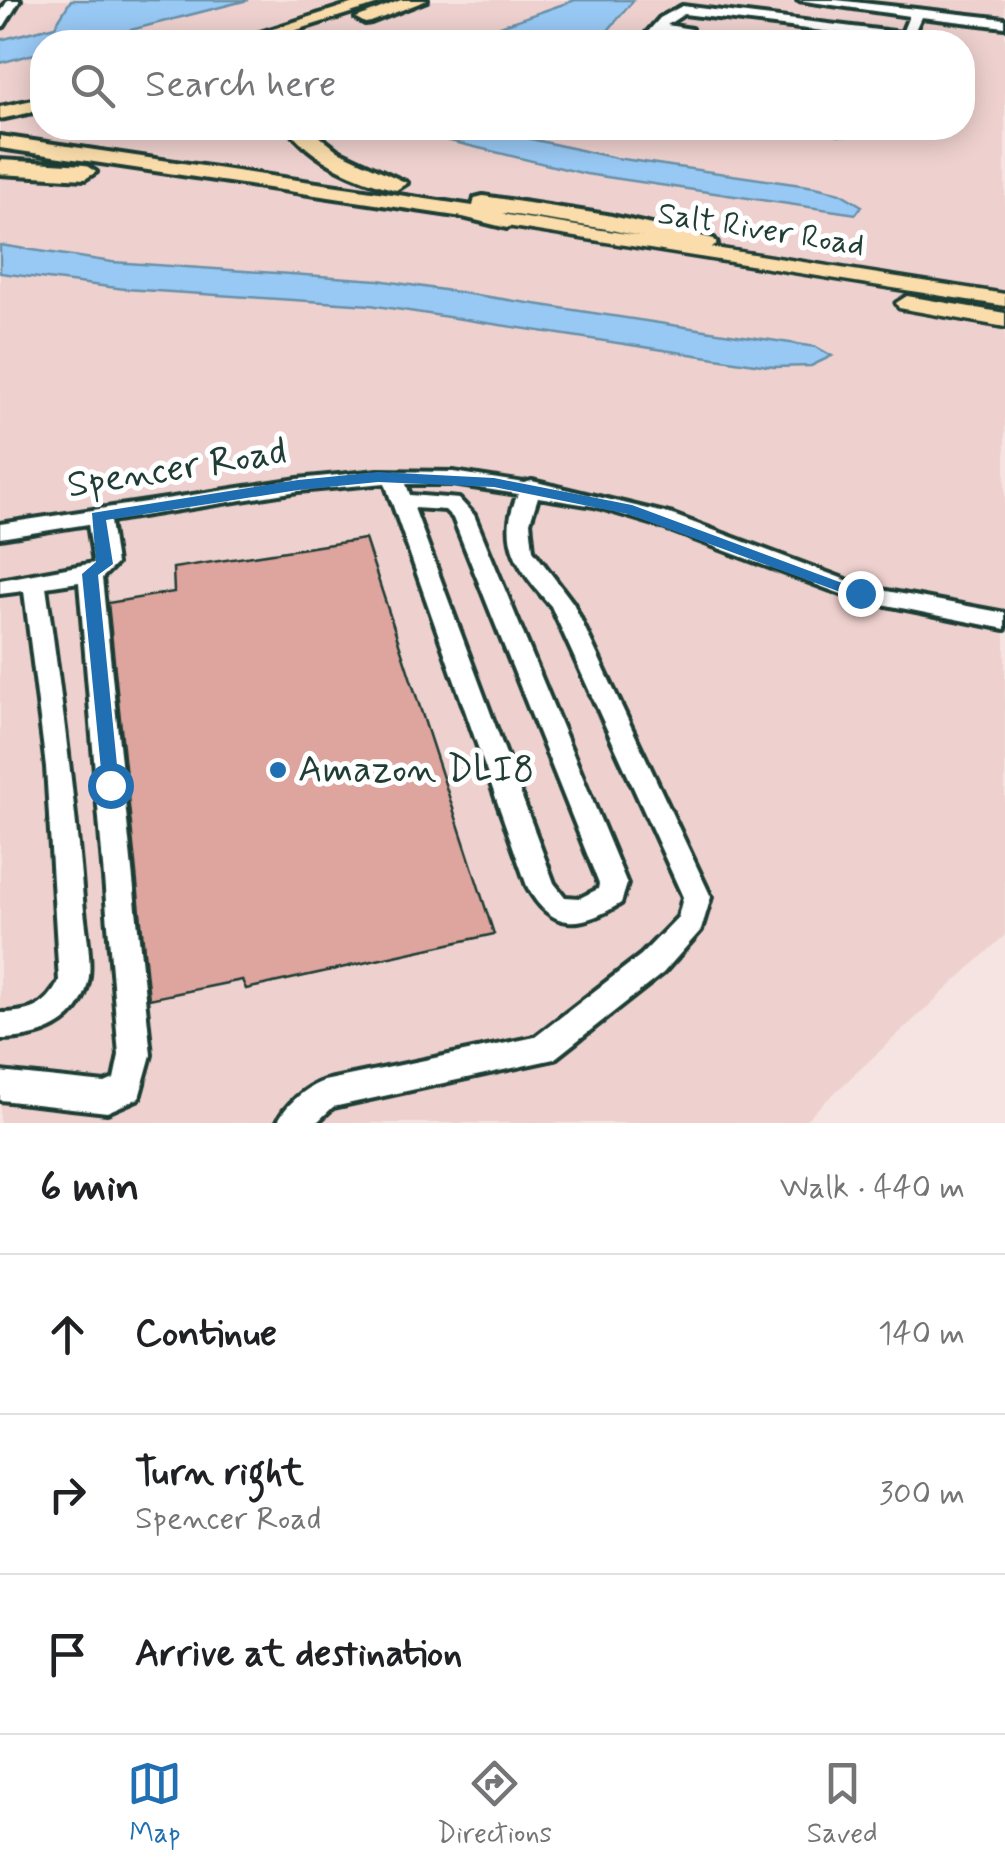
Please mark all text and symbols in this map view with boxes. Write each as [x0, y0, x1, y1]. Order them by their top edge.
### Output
search box [30, 30, 975, 140]
icon: search [65, 58, 120, 113]
text: Search here [145, 61, 336, 110]
street label: Salt River Road [655, 193, 867, 267]
street label: Spencer Road [64, 427, 290, 511]
route end [838, 571, 884, 617]
place label: Amazon DLI8 [298, 746, 534, 795]
marker: Amazon DLI8 [267, 759, 289, 781]
route start [88, 763, 134, 809]
text: 6 min [40, 1161, 139, 1216]
text: Walk · 440 m [780, 1167, 965, 1209]
icon: ahead [40, 1307, 95, 1362]
text: Continue [135, 1310, 277, 1359]
text: 140 m [878, 1313, 965, 1355]
text: Turn right [135, 1449, 304, 1498]
icon: right [40, 1467, 95, 1522]
text: 300 m [879, 1473, 965, 1515]
text: Spencer Road [135, 1498, 321, 1540]
icon: arrive [40, 1627, 95, 1682]
text: Arrive at destination [135, 1630, 462, 1679]
tab: Map [127, 1756, 182, 1853]
tab: Directions [437, 1756, 552, 1853]
tab: Saved [807, 1756, 878, 1853]

